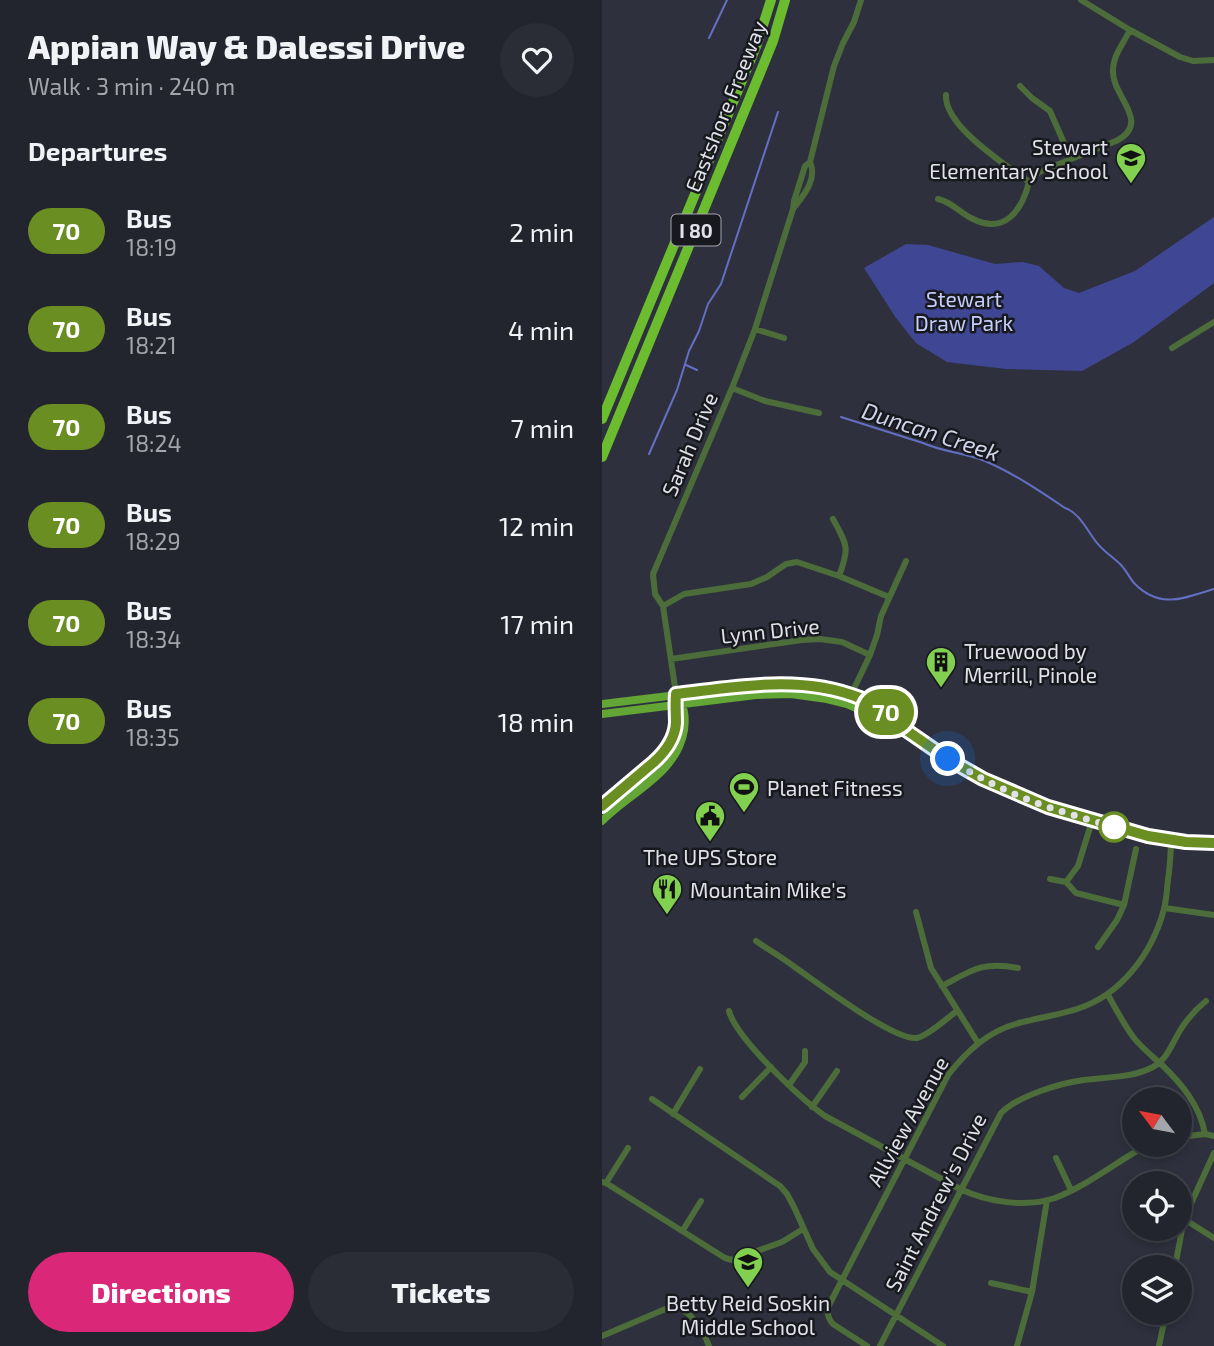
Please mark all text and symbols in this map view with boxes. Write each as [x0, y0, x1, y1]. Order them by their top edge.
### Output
street label: Eastshore Freeway [679, 17, 771, 195]
button: heart [500, 23, 574, 97]
text: Appian Way & Dalessi Drive [28, 26, 465, 66]
text: Walk · 3 min · 240 m [28, 72, 235, 100]
place label: Stewart Elementary School [929, 134, 1109, 183]
text: Departures [28, 135, 167, 166]
school or university icon: Stewart Elementary School [1114, 141, 1148, 185]
text: Bus [126, 202, 172, 233]
road number: I 80 [672, 214, 721, 246]
text: 70 [53, 216, 80, 245]
text: 2 min [509, 216, 574, 247]
text: 18:19 [126, 233, 177, 261]
park label: Stewart Draw Park [915, 286, 1014, 335]
text: Bus [126, 300, 172, 331]
text: 70 [53, 314, 80, 343]
text: 4 min [508, 314, 574, 345]
text: 18:21 [126, 331, 177, 359]
street label: Sarah Drive [656, 388, 722, 500]
water label: Duncan Creek [859, 396, 1003, 466]
text: Bus [126, 398, 172, 429]
text: 70 [53, 412, 80, 441]
text: 7 min [511, 412, 574, 443]
text: 18:24 [126, 429, 182, 457]
text: Bus [126, 496, 172, 527]
text: 70 [53, 510, 80, 539]
text: 12 min [499, 510, 574, 541]
text: 18:29 [126, 527, 181, 555]
text: Bus [126, 594, 172, 625]
text: 70 [53, 608, 80, 637]
text: 17 min [500, 608, 574, 639]
street label: Lynn Drive [719, 612, 821, 648]
text: 18:34 [126, 625, 181, 653]
place label: Truewood by Merrill, Pinole [964, 638, 1097, 687]
building icon: Truewood by Merrill, Pinole [924, 645, 958, 689]
line badge: 70 [854, 689, 918, 735]
text: Bus [126, 692, 172, 723]
text: 70 [872, 697, 900, 726]
text: 70 [53, 706, 80, 735]
text: 18 min [498, 706, 574, 737]
text: 18:35 [126, 723, 180, 751]
your location [930, 741, 965, 776]
sports icon: Planet Fitness [727, 770, 761, 814]
place label: Planet Fitness [767, 775, 903, 800]
public building icon: The UPS Store [693, 799, 727, 843]
unlabelled marker [1099, 812, 1129, 842]
place label: The UPS Store [643, 844, 777, 869]
restaurant icon: Mountain Mike's [650, 872, 684, 916]
place label: Mountain Mike's [690, 877, 846, 902]
street label: Allview Avenue [861, 1052, 953, 1190]
north arrow [1122, 1087, 1192, 1157]
map controls [1122, 1087, 1192, 1325]
street label: Saint Andrew's Drive [879, 1109, 991, 1295]
button: locate [1122, 1171, 1192, 1241]
school or university icon: Betty Reid Soskin Middle School [731, 1245, 765, 1289]
button: Directions [28, 1252, 294, 1332]
button: Tickets [308, 1252, 574, 1332]
button: layers [1122, 1255, 1192, 1325]
place label: Betty Reid Soskin Middle School [666, 1290, 830, 1339]

